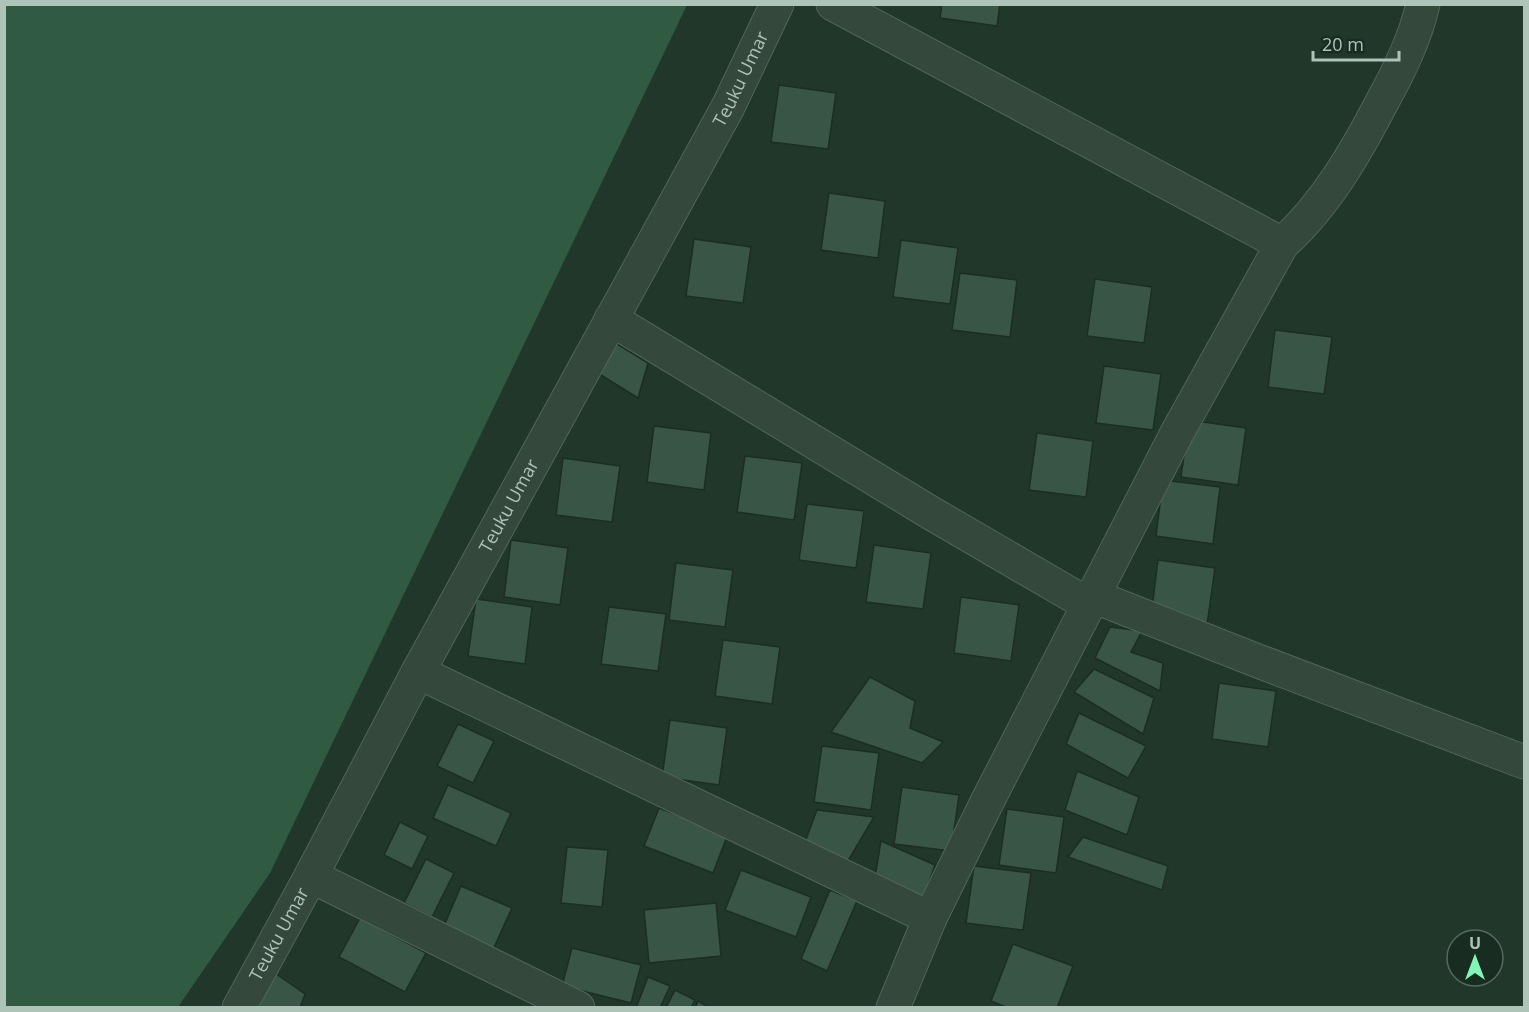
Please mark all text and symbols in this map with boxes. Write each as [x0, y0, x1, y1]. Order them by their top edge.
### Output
scale bar [1313, 24, 1398, 62]
street label: Teuku Umar [707, 26, 774, 131]
text: 20 m [1322, 32, 1364, 56]
street label: Teuku Umar [473, 454, 544, 557]
street label: Teuku Umar [243, 882, 314, 985]
north arrow [1445, 928, 1505, 988]
text: U [1469, 932, 1481, 954]

